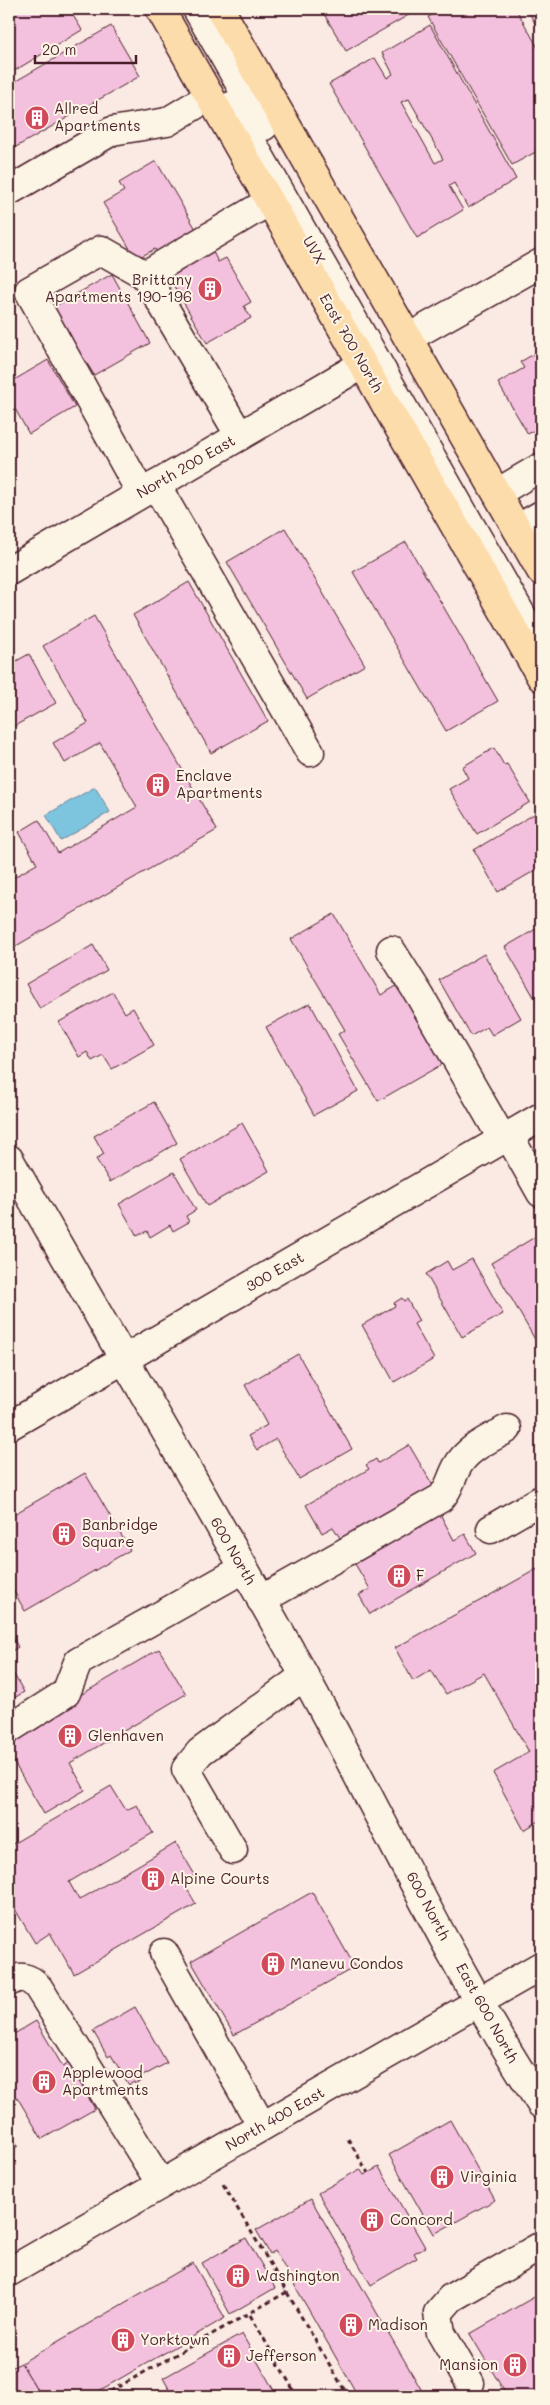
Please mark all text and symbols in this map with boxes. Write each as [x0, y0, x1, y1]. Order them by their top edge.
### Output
scale bar [35, 32, 136, 64]
text: 20 m [42, 39, 76, 59]
place label: Allred Apartments [54, 98, 141, 135]
building icon: Allred Apartments [24, 105, 50, 131]
street label: UVX [299, 232, 331, 267]
place label: Brittany Apartments 190-196 [45, 269, 192, 306]
building icon: Brittany Apartments 190-196 [197, 276, 223, 302]
street label: East 700 North [315, 290, 388, 395]
street label: North 200 East [132, 430, 239, 503]
place label: Enclave Apartments [176, 765, 263, 802]
building icon: Enclave Apartments [145, 772, 171, 798]
street label: 300 East [242, 1246, 307, 1296]
street label: 600 North [206, 1513, 261, 1588]
place label: Banbridge Square [82, 1514, 158, 1551]
building icon: Banbridge Square [51, 1521, 77, 1547]
building icon: F [386, 1563, 412, 1589]
place label: F [416, 1565, 424, 1585]
building icon: Glenhaven [57, 1723, 83, 1749]
place label: Glenhaven [88, 1725, 164, 1745]
building icon: Alpine Courts [140, 1866, 166, 1892]
place label: Alpine Courts [170, 1868, 270, 1888]
street label: 600 North [402, 1868, 455, 1943]
building icon: Manevu Condos [260, 1951, 286, 1977]
place label: Manevu Condos [290, 1953, 403, 1973]
street label: East 600 North [452, 1959, 524, 2066]
place label: Applewood Apartments [62, 2062, 149, 2099]
building icon: Applewood Apartments [31, 2069, 57, 2095]
street label: North 400 East [221, 2082, 328, 2155]
building icon: Virginia [429, 2164, 455, 2190]
place label: Virginia [460, 2166, 517, 2186]
building icon: Concord [359, 2207, 385, 2233]
place label: Concord [390, 2209, 453, 2229]
building icon: Washington [225, 2263, 251, 2289]
place label: Washington [256, 2265, 340, 2285]
building icon: Madison [338, 2312, 364, 2338]
place label: Madison [368, 2314, 428, 2334]
building icon: Yorktown [110, 2327, 136, 2353]
place label: Yorktown [140, 2329, 210, 2349]
building icon: Jefferson [216, 2343, 242, 2369]
place label: Jefferson [246, 2345, 317, 2365]
building icon: Mansion [502, 2352, 528, 2378]
place label: Mansion [439, 2354, 498, 2374]

